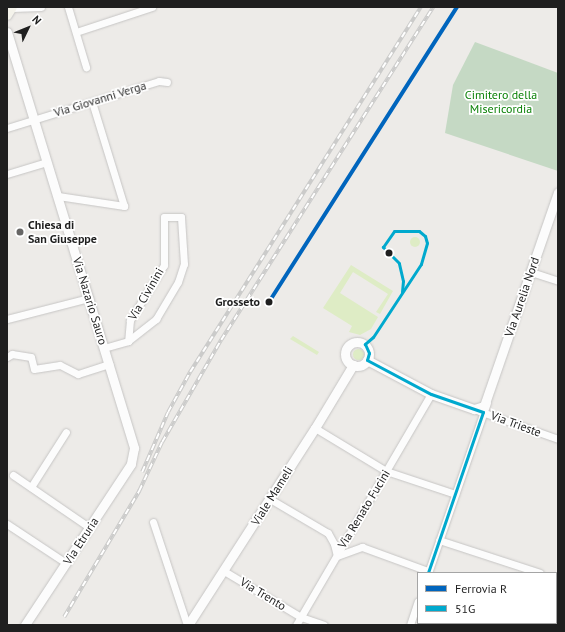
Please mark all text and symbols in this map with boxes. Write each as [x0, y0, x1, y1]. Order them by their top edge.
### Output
north arrow [8, 8, 48, 48]
text: N [29, 12, 44, 27]
street label: Via Giovanni Verga [52, 78, 148, 120]
park label: Cimitero della Misericordia [465, 88, 537, 116]
place label: Chiesa di San Giuseppe [28, 218, 97, 246]
marker: Chiesa di San Giuseppe [15, 227, 25, 237]
unlabelled marker [384, 248, 394, 258]
street label: Via Nazario Sauro [70, 255, 110, 347]
street label: Via Aurelia Nord [502, 255, 542, 339]
street label: Via Civinini [125, 265, 167, 323]
place label: Grosseto [215, 295, 260, 309]
marker: Grosseto [263, 296, 275, 308]
street label: Via Trieste [489, 408, 543, 440]
street label: Viale Mameli [248, 464, 296, 528]
street label: Via Renato Fucini [335, 467, 393, 551]
street label: Via Etruria [60, 515, 102, 567]
legend [417, 572, 557, 624]
street label: Via Trento [237, 575, 289, 613]
text: Ferrovia R [455, 581, 507, 596]
text: 51G [455, 601, 475, 616]

